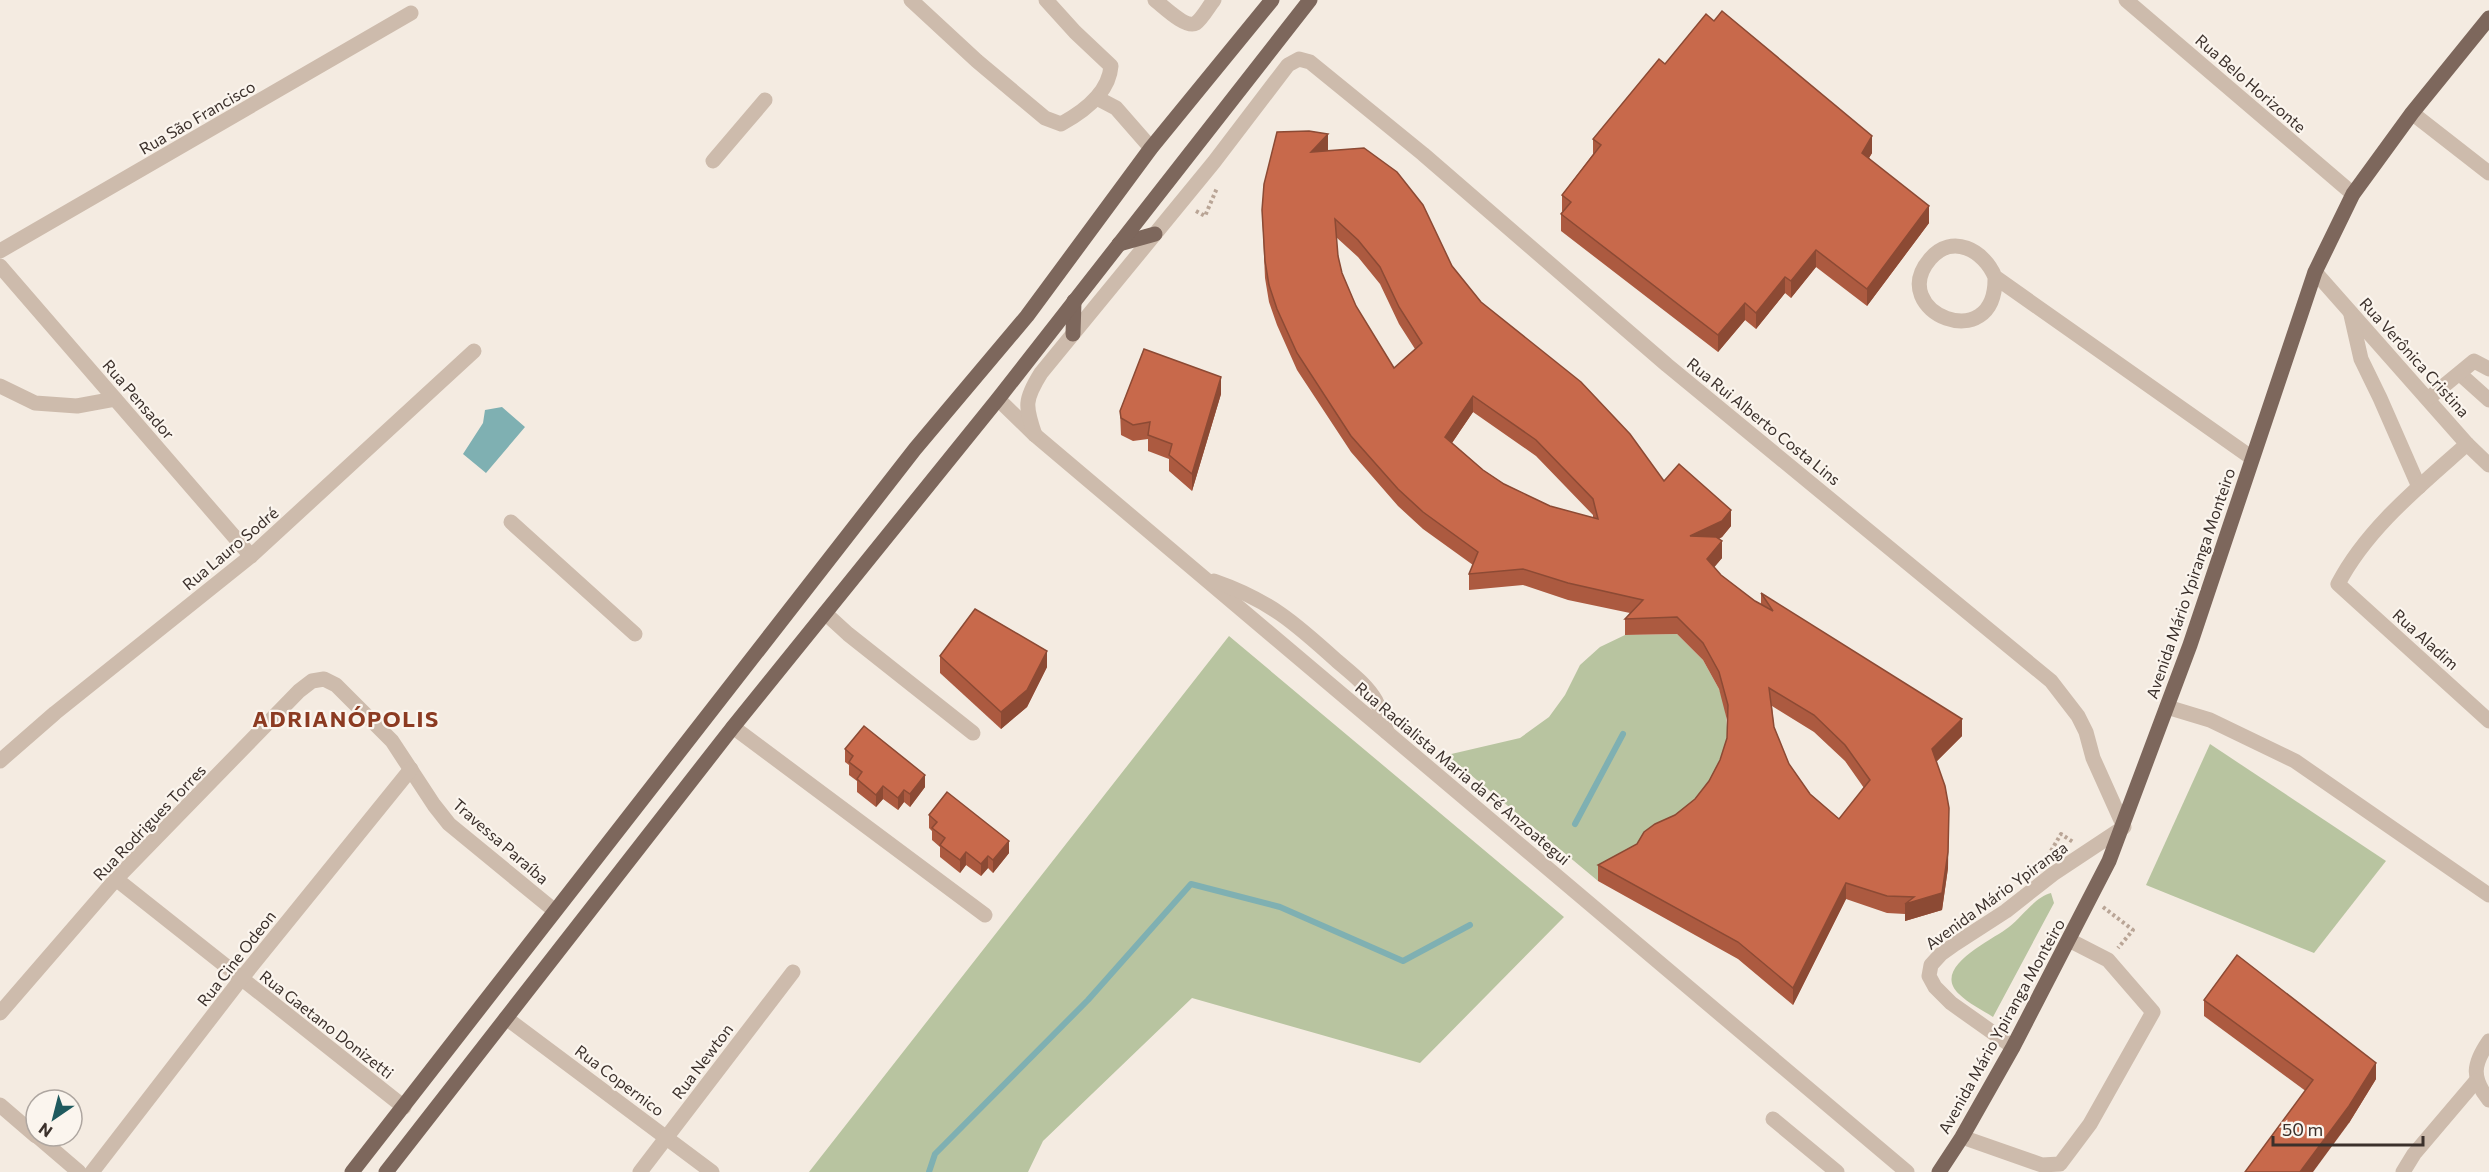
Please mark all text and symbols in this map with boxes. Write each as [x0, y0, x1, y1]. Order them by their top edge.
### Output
street label: Rua Belo Horizonte [2192, 30, 2310, 136]
street label: Rua São Francisco [136, 76, 258, 158]
street label: Rua Verônica Cristina [2356, 293, 2474, 421]
street label: Rua Rui Alberto Costa Lins [1684, 353, 1844, 489]
street label: Rua Pensador [99, 355, 179, 443]
street label: Avenida Mário Ypiranga Monteiro [2141, 465, 2239, 701]
street label: Rua Lauro Sodré [178, 502, 282, 594]
street label: Rua Aladim [2389, 605, 2463, 673]
street label: Rua Radialista Maria da Fé Anzoategui [1352, 678, 1574, 868]
district label: ADRIANÓPOLIS [252, 705, 440, 732]
street label: Rua Rodrigues Torres [89, 760, 209, 884]
street label: Travessa Paraíba [449, 794, 553, 888]
street label: Avenida Mário Ypiranga [1921, 837, 2071, 953]
street label: Rua Cine Odeon [193, 906, 279, 1010]
street label: Avenida Mário Ypiranga Monteiro [1934, 915, 2068, 1137]
street label: Rua Gaetano Donizetti [256, 966, 398, 1082]
street label: Rua Newton [668, 1020, 736, 1102]
street label: Rua Copernico [572, 1040, 668, 1120]
north arrow [24, 1088, 84, 1148]
scale bar [2273, 1109, 2423, 1147]
text: 50 m [2282, 1118, 2323, 1140]
text: N [35, 1119, 55, 1142]

